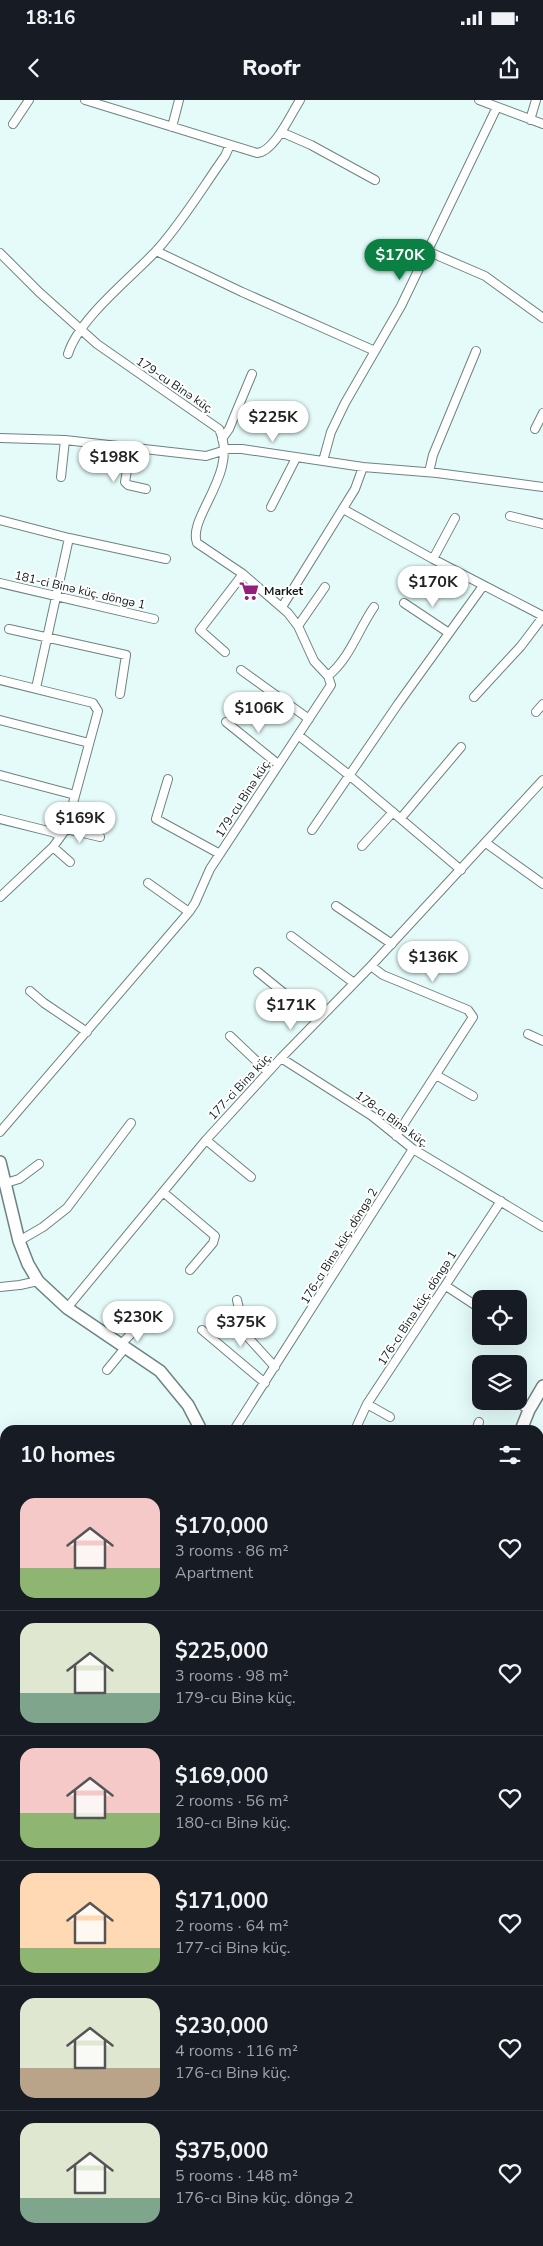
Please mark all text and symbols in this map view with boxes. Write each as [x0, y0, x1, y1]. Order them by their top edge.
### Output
text: 18:16 [25, 5, 75, 31]
text: Roofr [242, 53, 301, 83]
icon: back [20, 54, 48, 82]
icon: share [495, 54, 523, 82]
pin: $170K [365, 238, 435, 281]
text: $170K [375, 244, 425, 266]
street label: 179-cu Binə küç. [133, 353, 217, 417]
pin: $225K [238, 400, 308, 443]
text: $225K [248, 406, 298, 428]
pin: $198K [79, 440, 149, 483]
text: $198K [89, 446, 139, 468]
pin: $170K [398, 566, 468, 608]
street label: 181-ci Binə küç. döngə 1 [13, 567, 147, 613]
text: $170K [408, 571, 458, 593]
supermarket icon: Market [238, 580, 260, 602]
place label: Market [264, 583, 303, 599]
pin: $106K [224, 692, 294, 734]
text: $106K [234, 697, 284, 719]
street label: 179-cu Binə küç. [212, 756, 274, 840]
pin: $169K [45, 802, 115, 844]
text: $169K [55, 807, 105, 829]
pin: $136K [398, 940, 468, 983]
text: $136K [408, 946, 458, 968]
pin: $171K [256, 988, 326, 1031]
text: $171K [266, 994, 316, 1016]
street label: 177-ci Binə küç. [205, 1049, 275, 1123]
street label: 178-cı Binə küç. [352, 1087, 432, 1151]
street label: 176-cı Binə küç. döngə 2 [297, 1185, 381, 1307]
street label: 176-cı Binə küç. döngə 1 [374, 1247, 460, 1369]
map controls [472, 1290, 527, 1410]
button: locate [472, 1290, 527, 1345]
pin: $230K [103, 1300, 173, 1343]
text: $230K [113, 1306, 163, 1328]
pin: $375K [206, 1306, 276, 1348]
text: $375K [216, 1311, 266, 1333]
button: layers [472, 1355, 527, 1410]
text: 10 homes [20, 1441, 115, 1469]
icon: filters [496, 1441, 524, 1469]
text: $170,000 [175, 1512, 268, 1540]
icon: home [60, 1518, 120, 1578]
icon: heart [496, 1534, 524, 1562]
text: 3 rooms · 86 m² [175, 1540, 288, 1562]
text: Apartment [175, 1562, 253, 1584]
text: $225,000 [175, 1637, 268, 1665]
icon: home [60, 1643, 120, 1703]
icon: heart [496, 1659, 524, 1687]
text: 3 rooms · 98 m² [175, 1665, 288, 1687]
text: 179-cu Binə küç. [175, 1687, 296, 1709]
text: $169,000 [175, 1762, 268, 1790]
icon: home [60, 1768, 120, 1828]
icon: heart [496, 1784, 524, 1812]
text: 2 rooms · 56 m² [175, 1790, 288, 1812]
text: 180-cı Binə küç. [175, 1812, 291, 1834]
text: $171,000 [175, 1887, 268, 1915]
icon: home [60, 1893, 120, 1953]
icon: heart [496, 1909, 524, 1937]
text: 2 rooms · 64 m² [175, 1915, 288, 1937]
text: 177-ci Binə küç. [175, 1937, 291, 1959]
text: $230,000 [175, 2012, 268, 2040]
icon: home [60, 2018, 120, 2078]
icon: heart [496, 2034, 524, 2062]
text: 4 rooms · 116 m² [175, 2040, 298, 2062]
text: 176-cı Binə küç. [175, 2062, 291, 2084]
text: $375,000 [175, 2137, 268, 2165]
icon: home [60, 2143, 120, 2203]
icon: heart [496, 2159, 524, 2187]
text: 5 rooms · 148 m² [175, 2165, 298, 2187]
text: 176-cı Binə küç. döngə 2 [175, 2187, 354, 2209]

